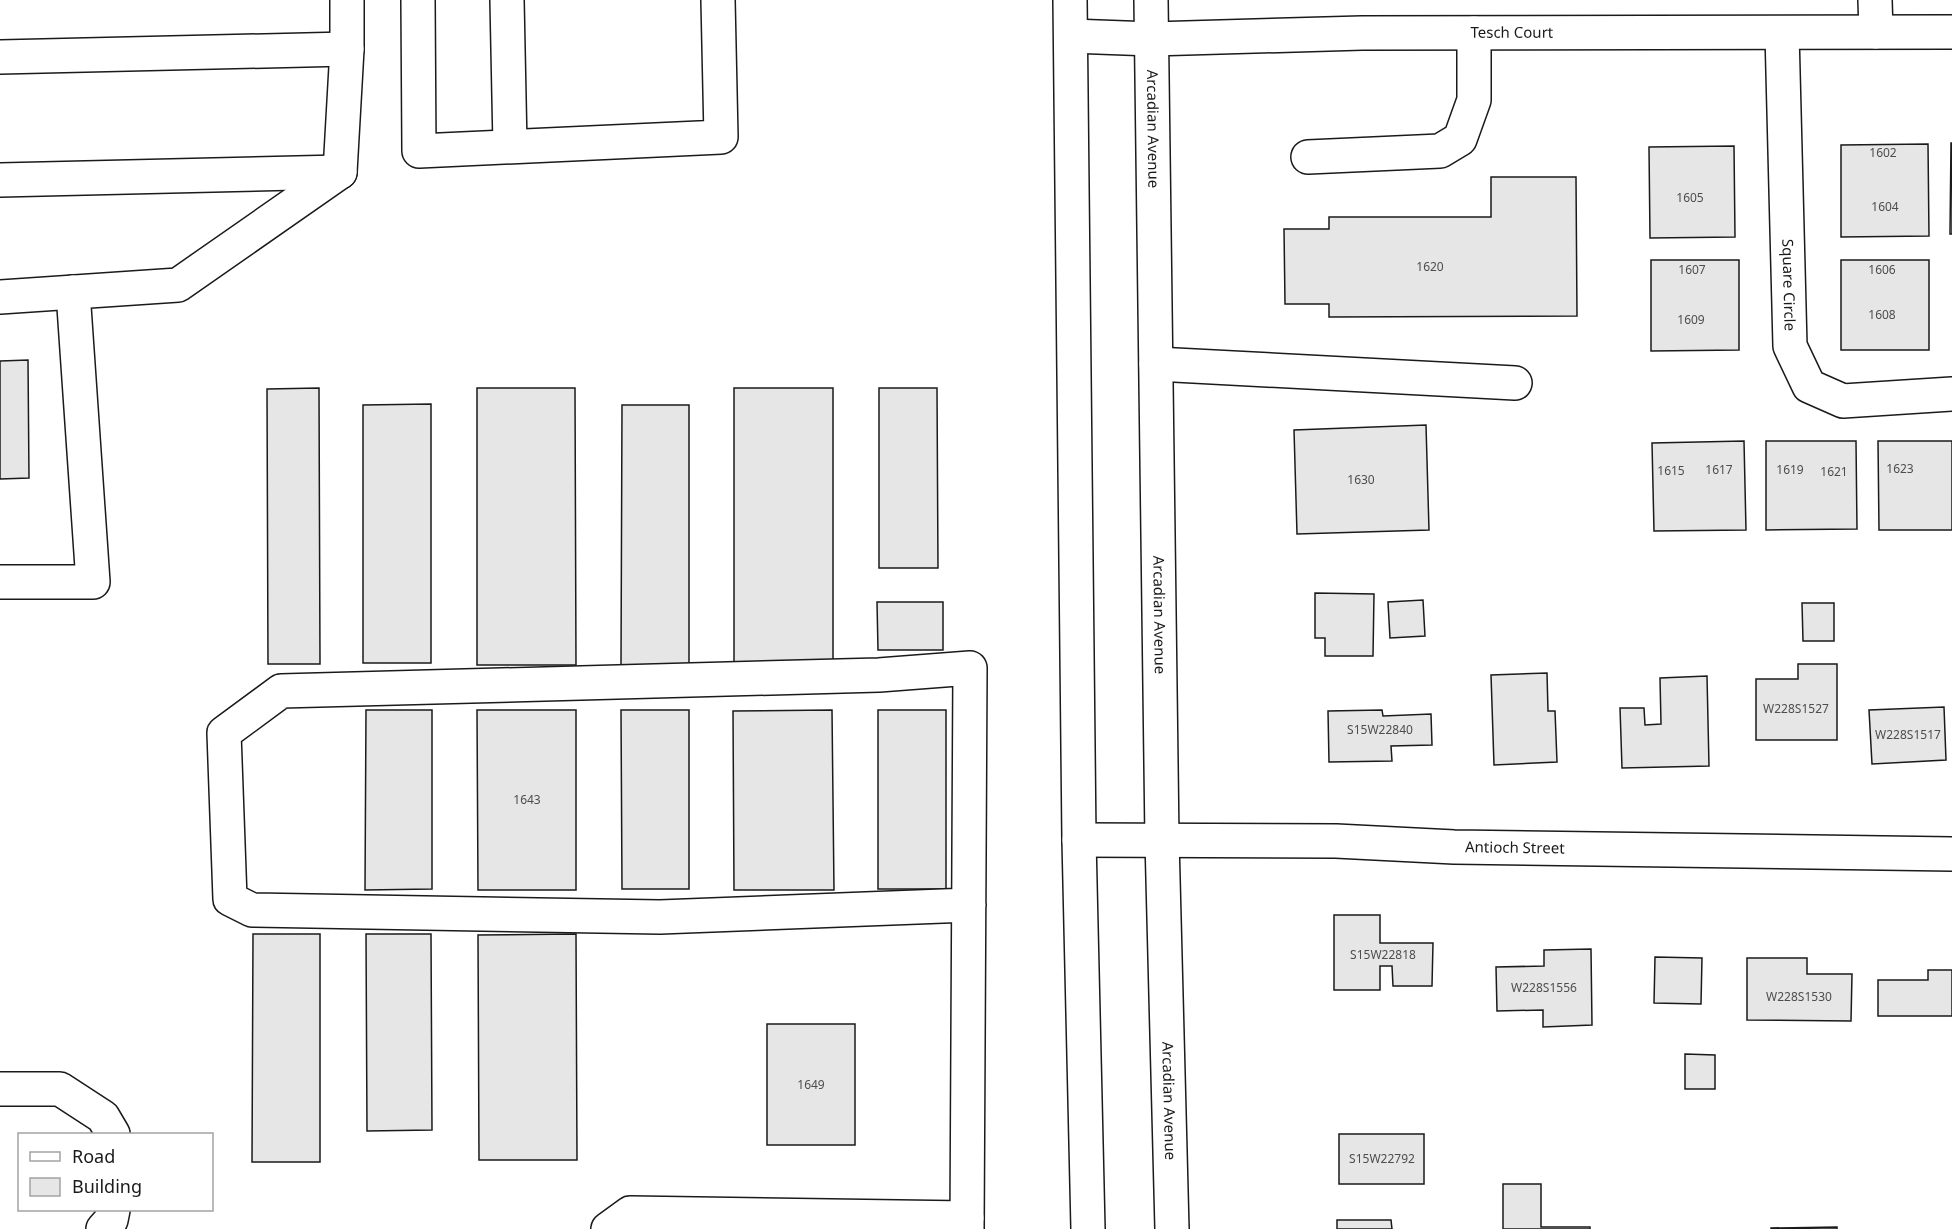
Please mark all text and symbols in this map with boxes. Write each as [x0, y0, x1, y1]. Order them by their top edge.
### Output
street label: Tesch Court [1470, 22, 1554, 42]
street label: Arcadian Avenue [1143, 70, 1164, 188]
house number: 1602 [1869, 144, 1897, 161]
house number: 1605 [1676, 189, 1704, 206]
house number: 1604 [1871, 198, 1899, 215]
street label: Square Circle [1778, 239, 1801, 331]
house number: 1620 [1416, 258, 1444, 275]
house number: 1607 [1678, 261, 1706, 278]
house number: 1606 [1868, 261, 1896, 278]
house number: 1608 [1868, 306, 1896, 323]
house number: 1609 [1677, 311, 1705, 328]
house number: 1623 [1886, 460, 1914, 477]
house number: 1617 [1705, 461, 1733, 478]
house number: 1619 [1776, 461, 1804, 478]
house number: 1615 [1657, 462, 1685, 479]
house number: 1621 [1820, 463, 1848, 480]
house number: 1630 [1347, 471, 1375, 488]
street label: Arcadian Avenue [1149, 556, 1171, 674]
house number: W228S1527 [1763, 700, 1829, 717]
house number: S15W22840 [1347, 721, 1413, 738]
house number: W228S1517 [1875, 726, 1941, 743]
house number: 1643 [513, 791, 541, 808]
street label: Antioch Street [1465, 836, 1565, 858]
house number: S15W22818 [1350, 946, 1416, 963]
house number: W228S1556 [1511, 979, 1577, 996]
house number: W228S1530 [1766, 988, 1832, 1005]
street label: Arcadian Avenue [1158, 1041, 1181, 1160]
house number: 1649 [797, 1076, 825, 1093]
legend [18, 1133, 213, 1211]
text: Road [72, 1144, 115, 1168]
house number: S15W22792 [1349, 1150, 1415, 1167]
text: Building [72, 1174, 142, 1198]

